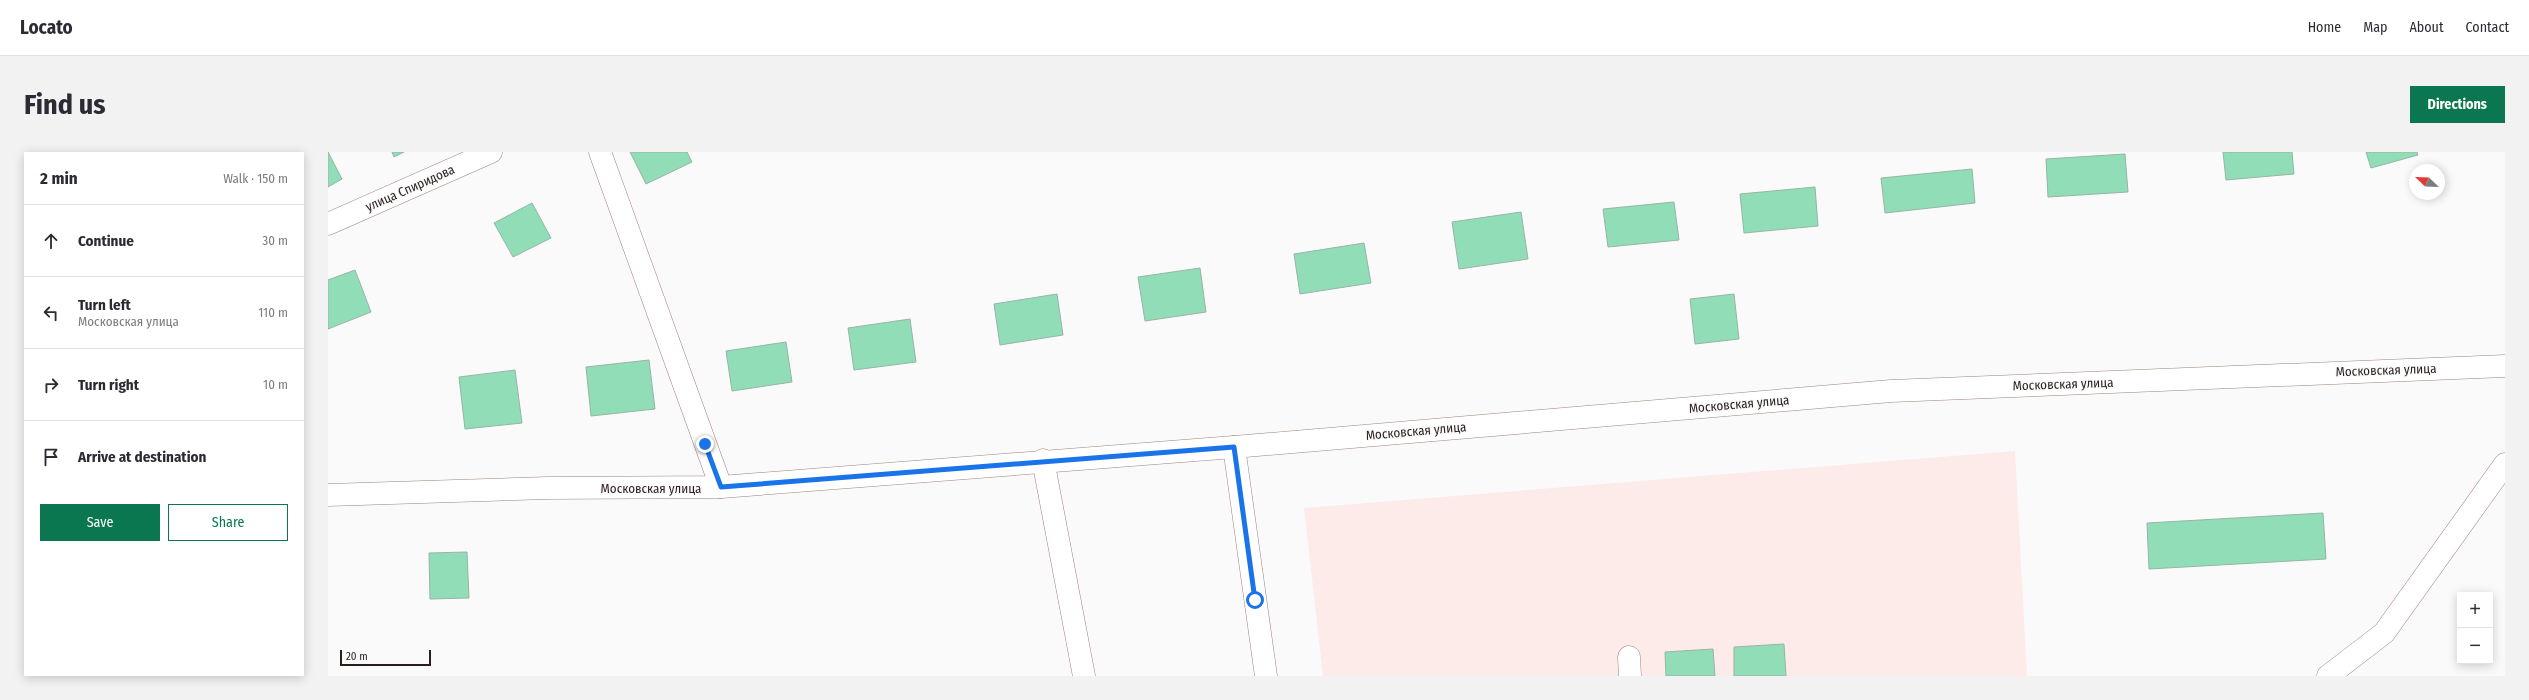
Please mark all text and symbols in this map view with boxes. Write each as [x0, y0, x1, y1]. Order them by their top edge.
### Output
text: Locato [20, 16, 73, 39]
text: Home [2308, 19, 2341, 36]
text: Map [2363, 19, 2387, 36]
text: About [2409, 19, 2444, 36]
text: Contact [2466, 19, 2509, 36]
button: Directions [2410, 86, 2505, 123]
text: Find us [24, 88, 106, 121]
street label: улица Спиридова [363, 162, 457, 214]
north arrow [2409, 164, 2445, 200]
text: 2 min [40, 168, 78, 189]
text: Walk · 150 m [223, 171, 288, 186]
icon: ahead [40, 230, 62, 252]
text: Continue [78, 232, 134, 250]
text: 30 m [262, 233, 288, 248]
text: Turn left [78, 296, 131, 314]
icon: left [40, 302, 62, 324]
text: 110 m [258, 305, 288, 320]
text: Московская улица [78, 314, 179, 329]
street label: Московская улица [2335, 361, 2437, 379]
icon: right [40, 374, 62, 396]
street label: Московская улица [2012, 375, 2114, 393]
text: Turn right [78, 376, 139, 394]
text: 10 m [263, 377, 288, 392]
street label: Московская улица [1688, 392, 1790, 416]
street label: Московская улица [1365, 419, 1467, 443]
route end [696, 435, 714, 453]
icon: arrive [40, 446, 62, 468]
text: Arrive at destination [78, 448, 206, 466]
street label: Московская улица [601, 481, 701, 496]
button: Save [40, 504, 160, 541]
button: Share [168, 504, 288, 541]
route start [1246, 591, 1264, 609]
map controls [2457, 592, 2493, 664]
button: + [2457, 592, 2493, 628]
button: − [2457, 628, 2493, 664]
scale bar [340, 648, 431, 667]
text: 20 m [346, 650, 368, 663]

